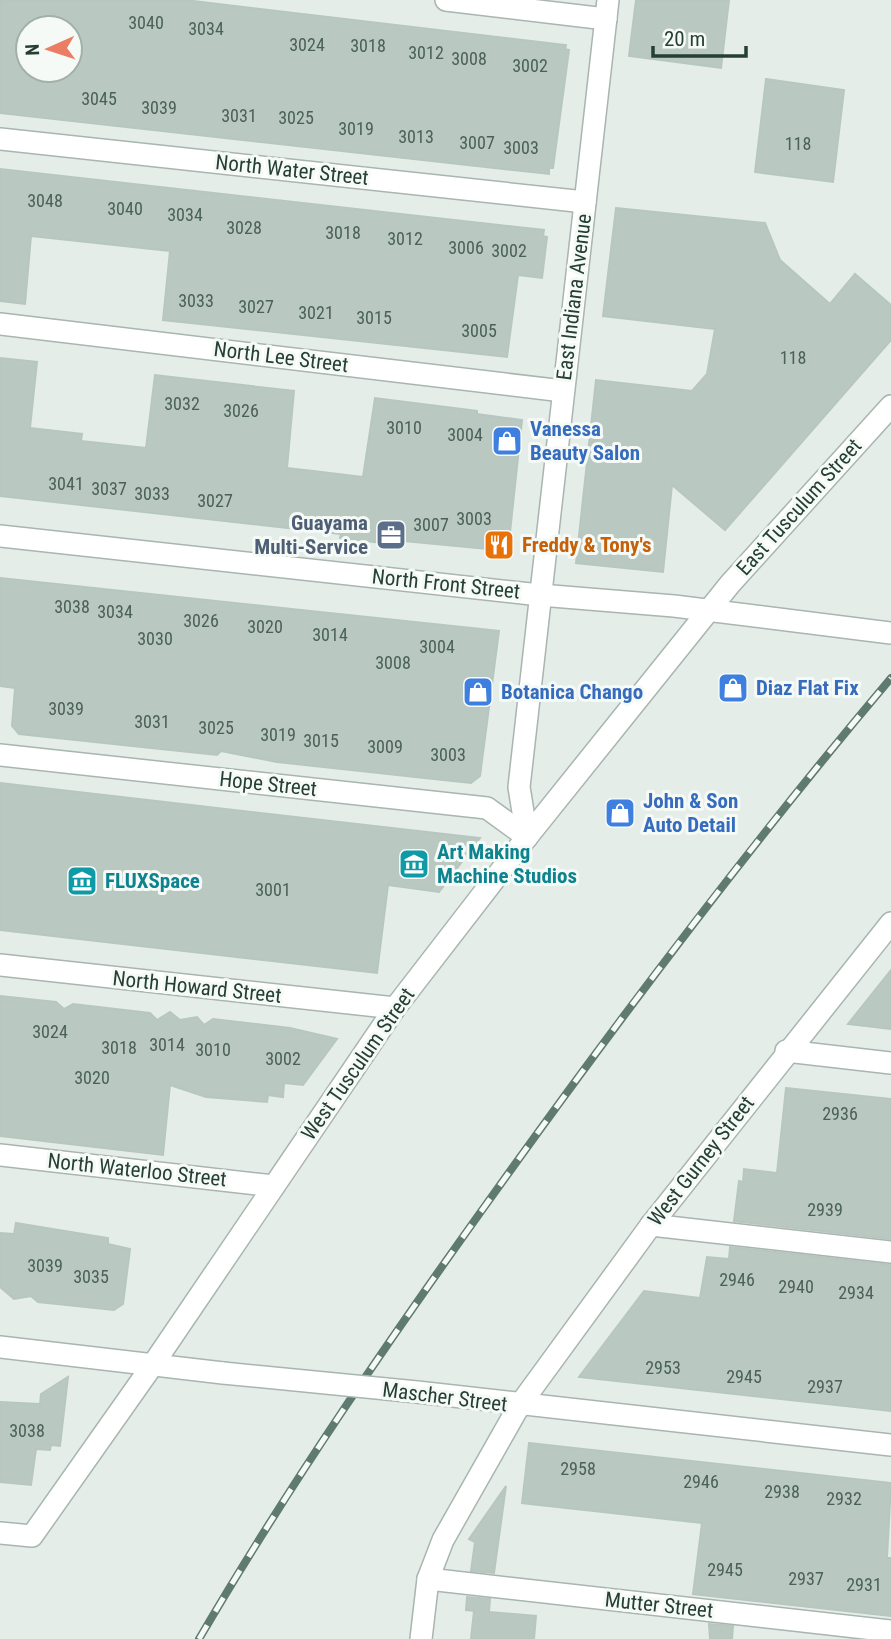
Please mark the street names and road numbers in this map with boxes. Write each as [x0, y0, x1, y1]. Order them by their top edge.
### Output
street label: North Water Street [214, 150, 370, 190]
street label: East Indiana Avenue [552, 212, 596, 382]
street label: North Lee Street [212, 337, 350, 377]
street label: East Tusculum Street [732, 434, 866, 580]
street label: North Front Street [371, 564, 521, 604]
street label: Hope Street [218, 767, 318, 801]
street label: North Howard Street [111, 966, 283, 1008]
street label: West Tusculum Street [297, 983, 419, 1145]
street label: West Gurney Street [643, 1091, 759, 1231]
street label: North Waterloo Street [46, 1149, 228, 1191]
street label: Mascher Street [381, 1377, 509, 1417]
street label: Mutter Street [604, 1587, 714, 1623]

